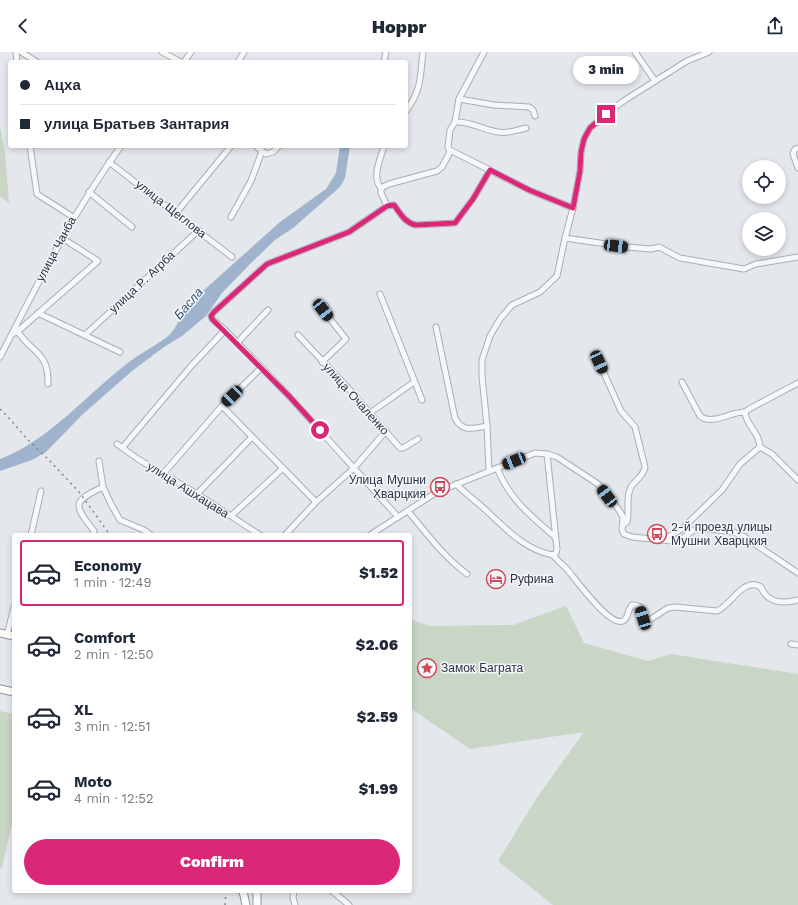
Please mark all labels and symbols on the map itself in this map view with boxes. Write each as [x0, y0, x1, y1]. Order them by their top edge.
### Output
callout: 3 min [573, 56, 639, 84]
route end [597, 105, 615, 123]
street label: улица Щеглова [133, 177, 209, 241]
street label: улица Чанба [33, 214, 79, 284]
car [603, 239, 629, 253]
street label: улица Р. Агрба [106, 248, 178, 316]
water label: Басла [171, 285, 206, 322]
car [311, 297, 335, 323]
car [588, 349, 610, 375]
street label: улица Очаленко [320, 360, 392, 438]
car [219, 383, 245, 409]
route start [311, 421, 329, 439]
car [501, 451, 527, 471]
street label: улица Ашхацава [145, 459, 232, 521]
place label: Улица Мушни Хварцкия [349, 473, 426, 501]
bus stop icon: Улица Мушни Хварцкия [429, 476, 451, 498]
car [595, 483, 619, 509]
place label: 2-й проезд улицы Мушни Хварцкия [671, 520, 772, 548]
bus stop icon: 2-й проезд улицы Мушни Хварцкия [646, 523, 668, 545]
hotel icon: Руфина [485, 568, 507, 590]
place label: Руфина [510, 572, 554, 586]
car [634, 605, 652, 631]
place icon: Замок Баграта [416, 657, 438, 679]
place label: Замок Баграта [441, 661, 524, 675]

